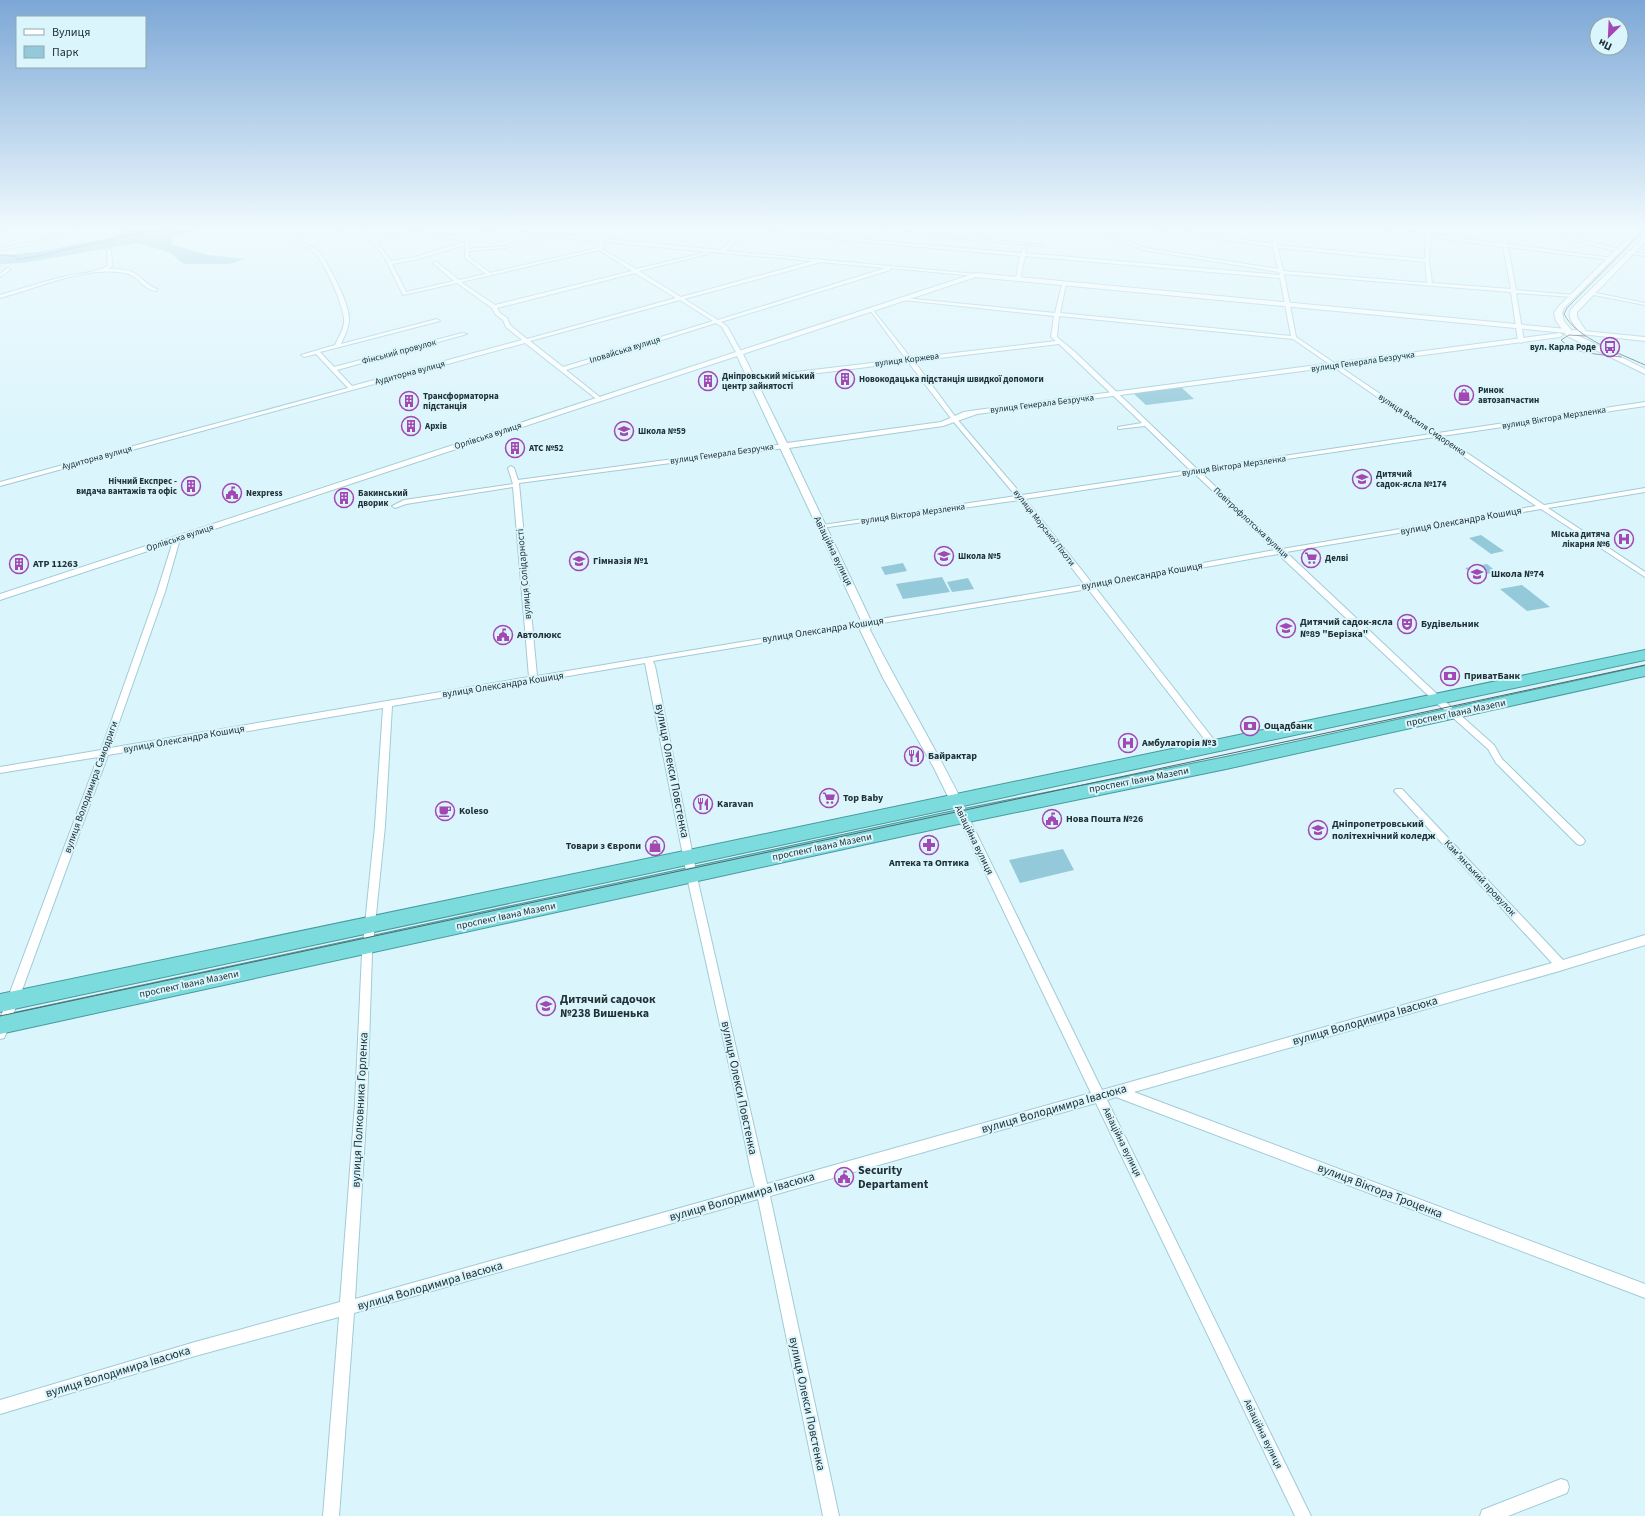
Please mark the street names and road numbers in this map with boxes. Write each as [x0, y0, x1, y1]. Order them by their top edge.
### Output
street label: Іловайська вулиця [588, 333, 662, 367]
street label: Фінський провулок [360, 336, 438, 368]
street label: вулиця Генерала Безручка [1310, 348, 1416, 376]
street label: вулиця Коржева [874, 350, 940, 370]
street label: Аудиторна вулиця [373, 357, 447, 389]
street label: вулиця Генерала Безручка [989, 391, 1095, 417]
street label: вулиця Василя Сидоренка [1375, 391, 1469, 459]
street label: вулиця Віктора Мерзленка [1501, 403, 1607, 433]
street label: Орлівська вулиця [453, 419, 523, 453]
street label: вулиця Генерала Безручка [669, 440, 775, 468]
street label: Аудиторна вулиця [60, 442, 134, 474]
street label: вулиця Віктора Мерзленка [1181, 452, 1287, 480]
street label: Повітрофлотська вулиця [1210, 484, 1292, 562]
street label: вулиця Морської Піхоти [1010, 487, 1078, 569]
street label: вулиця Віктора Мерзленка [860, 500, 966, 528]
street label: вулиця Олександра Кошиця [1399, 503, 1523, 539]
street label: Авіаційна вулиця [810, 514, 856, 588]
street label: Орлівська вулиця [145, 521, 215, 555]
street label: вулиця Солідарності [513, 528, 535, 620]
street label: вулиця Олександра Кошиця [1080, 558, 1204, 594]
street label: вулиця Олександра Кошиця [761, 613, 885, 647]
street label: вулиця Олександра Кошиця [441, 668, 565, 702]
street label: проспект Івана Мазепи [1405, 696, 1507, 730]
street label: вулиця Олекси Повстенка [651, 703, 693, 839]
street label: вулиця Володимира Самодриги [61, 719, 121, 855]
street label: вулиця Олександра Кошиця [122, 721, 246, 757]
street label: проспект Івана Мазепи [1088, 763, 1190, 797]
street label: Авіаційна вулиця [951, 803, 997, 877]
street label: проспект Івана Мазепи [771, 830, 873, 864]
street label: Камʼянський провулок [1441, 837, 1519, 919]
street label: проспект Івана Мазепи [455, 899, 557, 933]
street label: проспект Івана Мазепи [138, 967, 240, 1001]
street label: вулиця Володимира Івасюка [1290, 992, 1440, 1050]
street label: вулиця Олекси Повстенка [717, 1020, 761, 1156]
street label: вулиця Полковника Горленка [347, 1032, 373, 1188]
street label: вулиця Володимира Івасюка [979, 1080, 1129, 1138]
street label: Авіаційна вулиця [1099, 1105, 1145, 1179]
street label: вулиця Віктора Троценка [1315, 1159, 1445, 1223]
street label: вулиця Володимира Івасюка [667, 1168, 817, 1226]
street label: вулиця Володимира Івасюка [355, 1257, 505, 1315]
street label: вулиця Олекси Повстенка [785, 1336, 829, 1472]
street label: вулиця Володимира Івасюка [44, 1342, 192, 1402]
street label: Авіаційна вулиця [1240, 1397, 1286, 1471]

